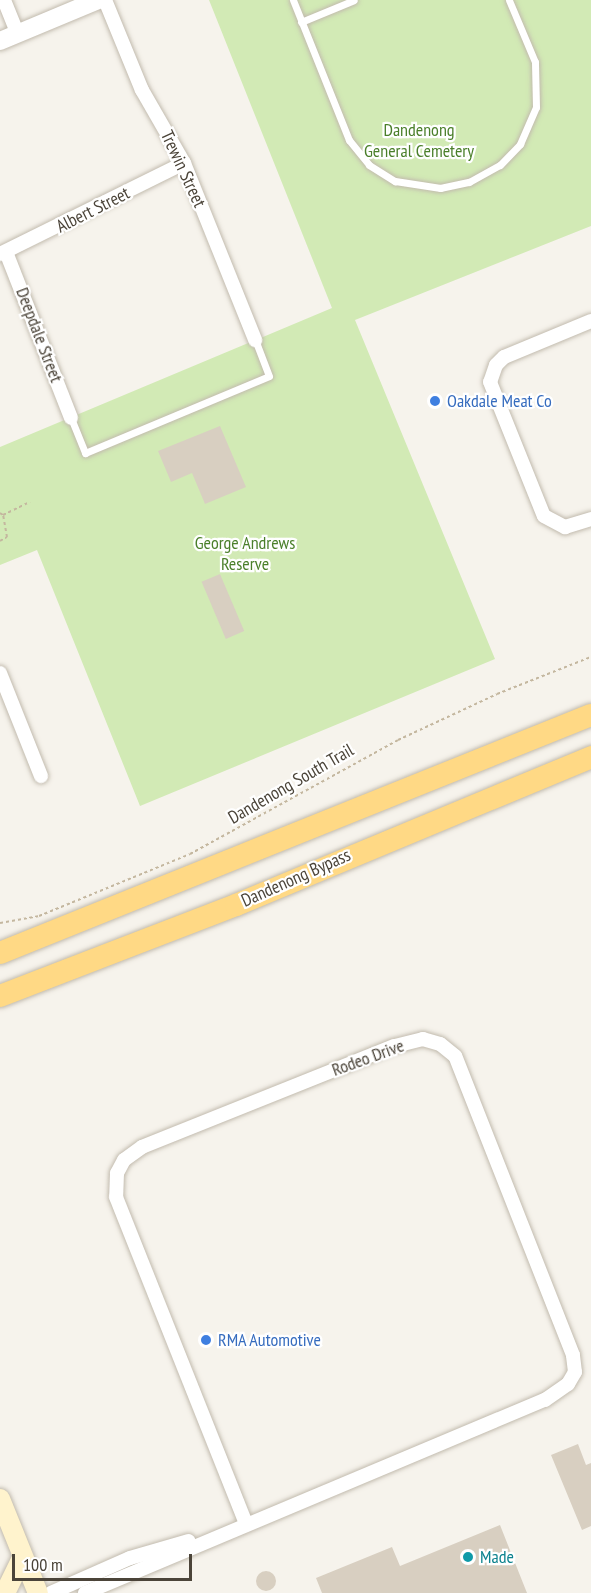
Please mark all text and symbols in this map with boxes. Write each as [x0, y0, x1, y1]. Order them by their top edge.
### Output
park label: Dandenong General Cemetery [364, 120, 474, 162]
street label: Trewin Street [156, 127, 210, 211]
street label: Albert Street [53, 182, 133, 238]
street label: Deepdale Street [11, 285, 67, 385]
place label: Oakdale Meat Co [447, 390, 552, 412]
marker: Oakdale Meat Co [428, 394, 442, 408]
park label: George Andrews Reserve [194, 533, 296, 576]
street label: Dandenong South Trail [224, 739, 358, 829]
street label: Dandenong Bypass [238, 844, 354, 912]
street label: Rodeo Drive [329, 1035, 407, 1081]
place label: RMA Automotive [218, 1329, 322, 1351]
marker: RMA Automotive [199, 1333, 213, 1347]
scale bar [15, 1542, 195, 1580]
place label: Made [480, 1546, 514, 1568]
marker: Made [461, 1550, 475, 1564]
text: 100 m [23, 1553, 63, 1576]

